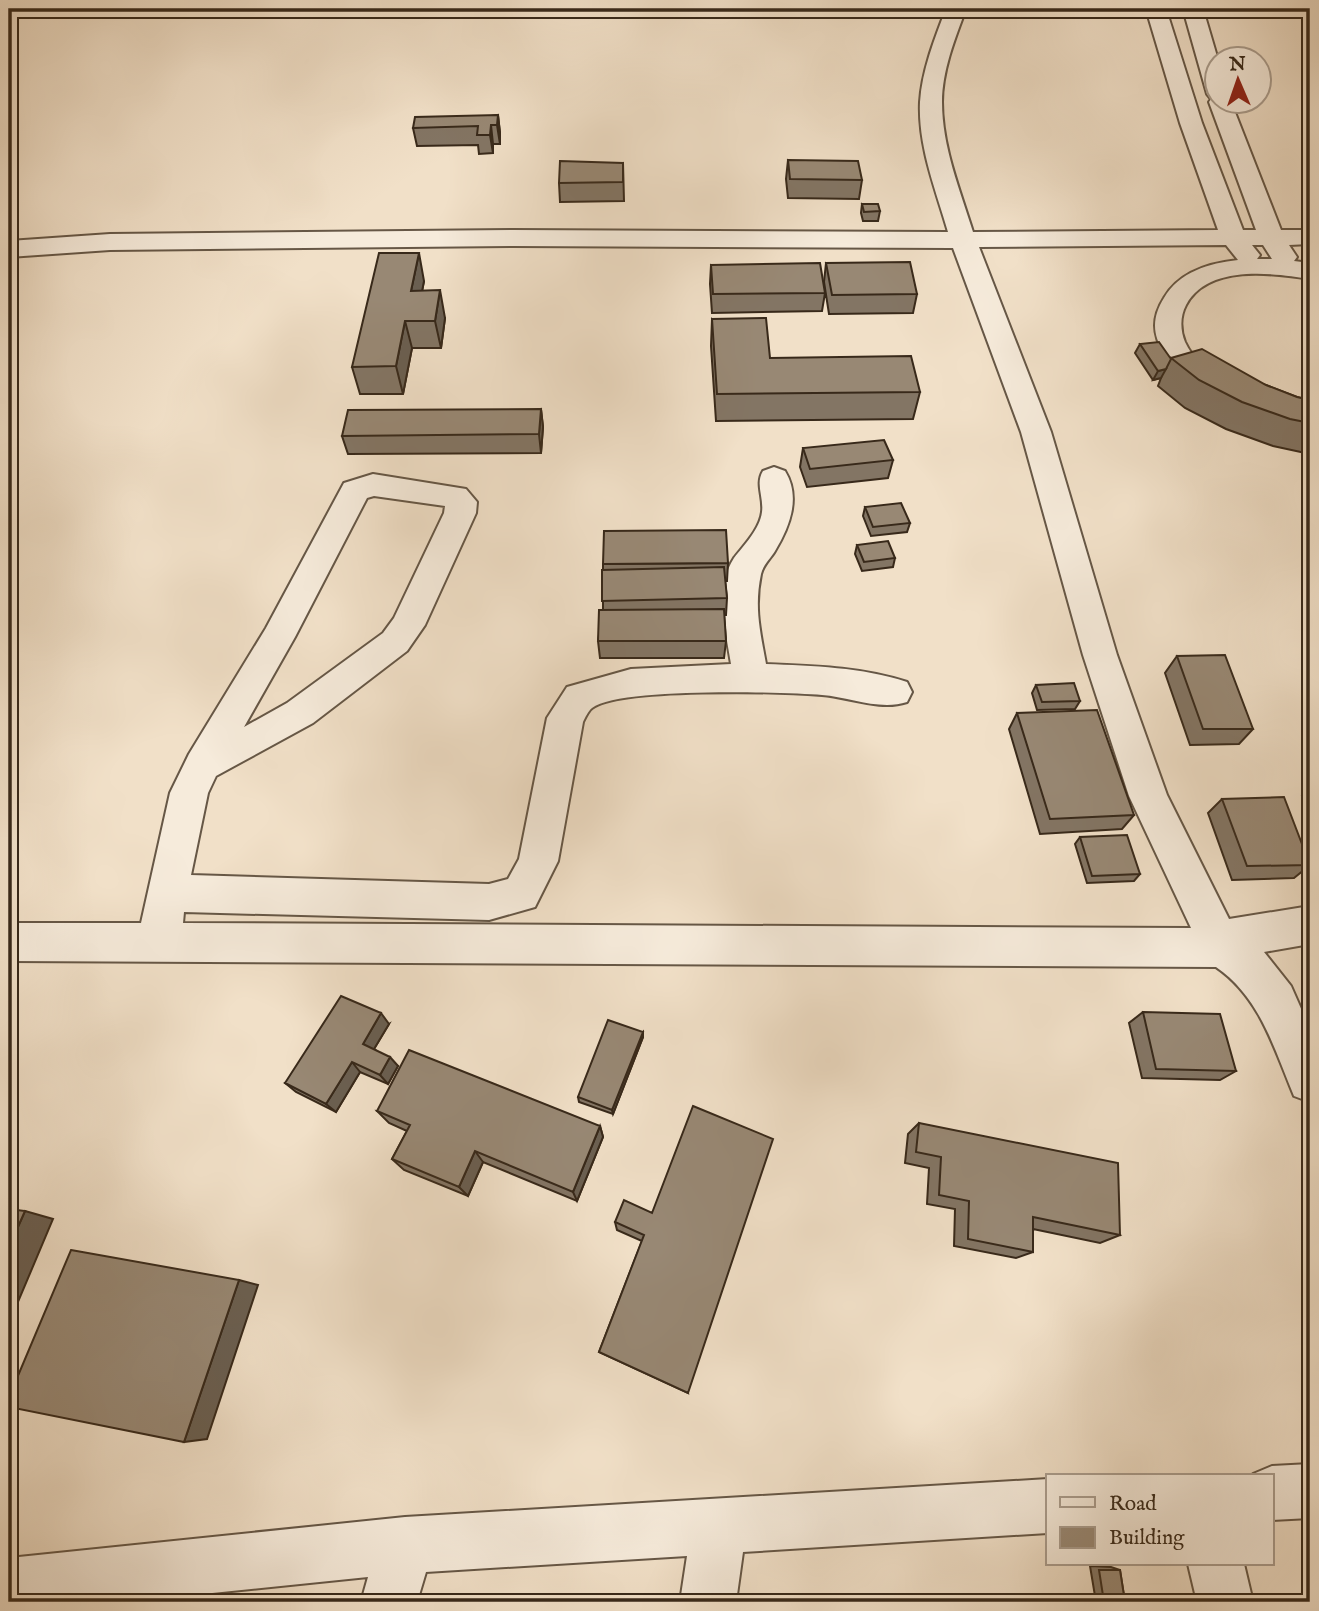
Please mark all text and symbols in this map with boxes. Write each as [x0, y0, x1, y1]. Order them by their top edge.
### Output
north arrow [1204, 46, 1274, 116]
text: N [1228, 53, 1247, 77]
legend [1046, 1474, 1274, 1566]
text: Road [1109, 1491, 1157, 1518]
text: Building [1109, 1525, 1185, 1552]

